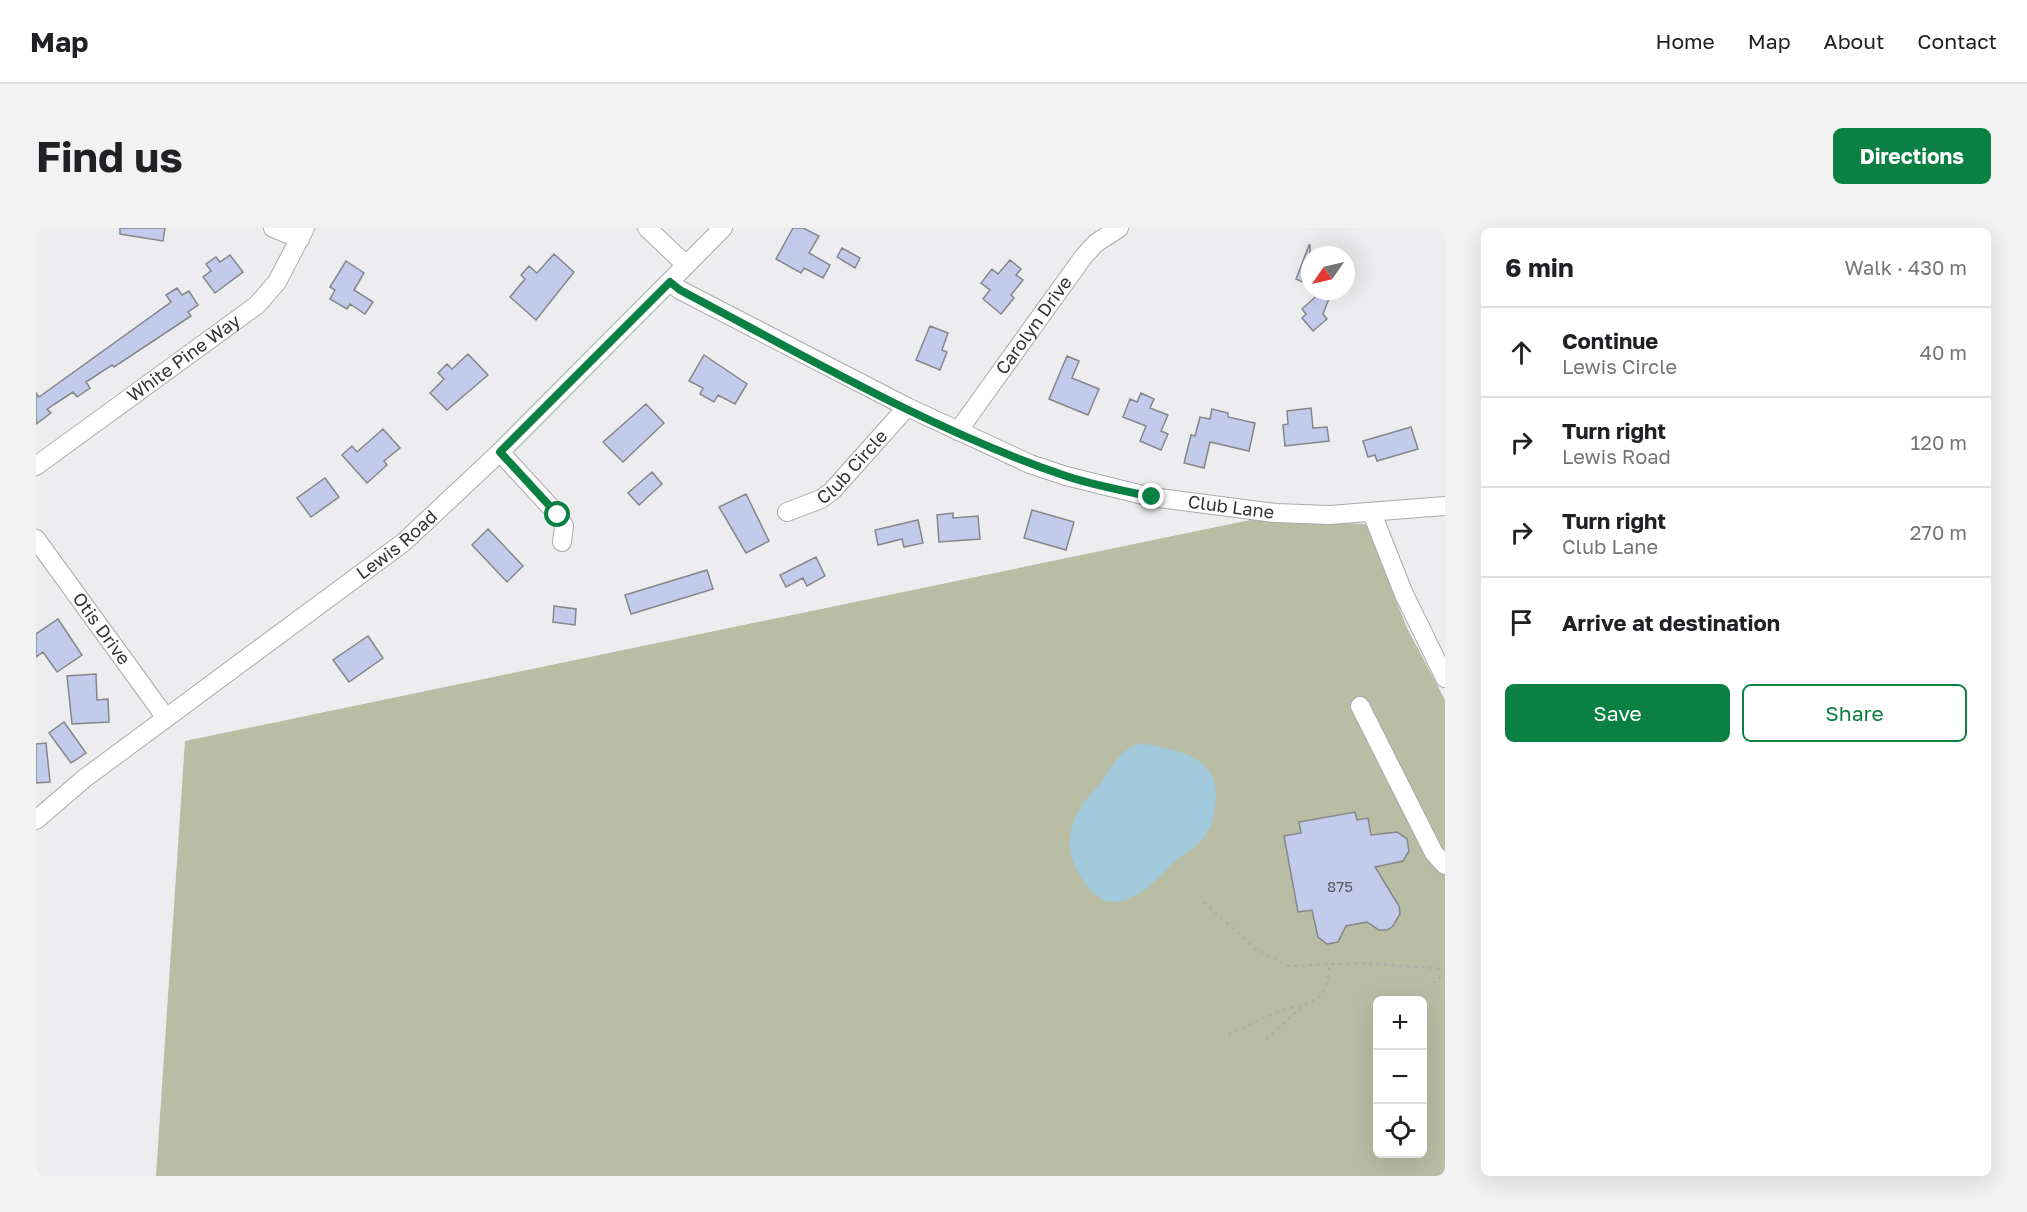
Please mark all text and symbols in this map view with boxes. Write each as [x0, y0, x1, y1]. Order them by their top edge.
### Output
text: Map [30, 25, 88, 58]
text: Home [1655, 28, 1715, 54]
text: Map [1748, 28, 1791, 54]
text: About [1824, 28, 1884, 54]
text: Contact [1917, 28, 1997, 54]
button: Directions [1833, 128, 1991, 184]
text: Find us [36, 131, 183, 181]
north arrow [1301, 246, 1355, 300]
text: 6 min [1505, 252, 1574, 283]
text: Walk · 430 m [1845, 255, 1967, 279]
street label: Carolyn Drive [990, 271, 1076, 378]
street label: White Pine Way [123, 309, 244, 406]
text: Continue [1562, 327, 1658, 354]
icon: ahead [1505, 336, 1538, 369]
text: 40 m [1920, 340, 1967, 364]
text: Lewis Circle [1562, 354, 1677, 378]
text: Turn right [1562, 417, 1666, 444]
street label: Club Circle [812, 425, 891, 509]
icon: right [1505, 426, 1538, 459]
text: 120 m [1911, 430, 1967, 454]
text: Lewis Road [1562, 444, 1671, 468]
route end [1138, 483, 1164, 509]
street label: Club Lane [1187, 490, 1276, 523]
route start [544, 501, 570, 527]
street label: Lewis Road [352, 505, 441, 584]
text: Turn right [1562, 507, 1666, 534]
icon: right [1505, 516, 1538, 549]
text: 270 m [1910, 520, 1967, 544]
text: Club Lane [1562, 534, 1658, 558]
street label: Otis Drive [68, 588, 136, 669]
icon: arrive [1505, 606, 1538, 639]
text: Arrive at destination [1562, 609, 1780, 636]
button: Save [1505, 684, 1730, 742]
button: Share [1742, 684, 1967, 742]
house number: 875 [1327, 877, 1353, 895]
map controls [1373, 996, 1427, 1158]
button: + [1373, 996, 1427, 1050]
button: − [1373, 1050, 1427, 1104]
button: locate [1373, 1104, 1427, 1158]

